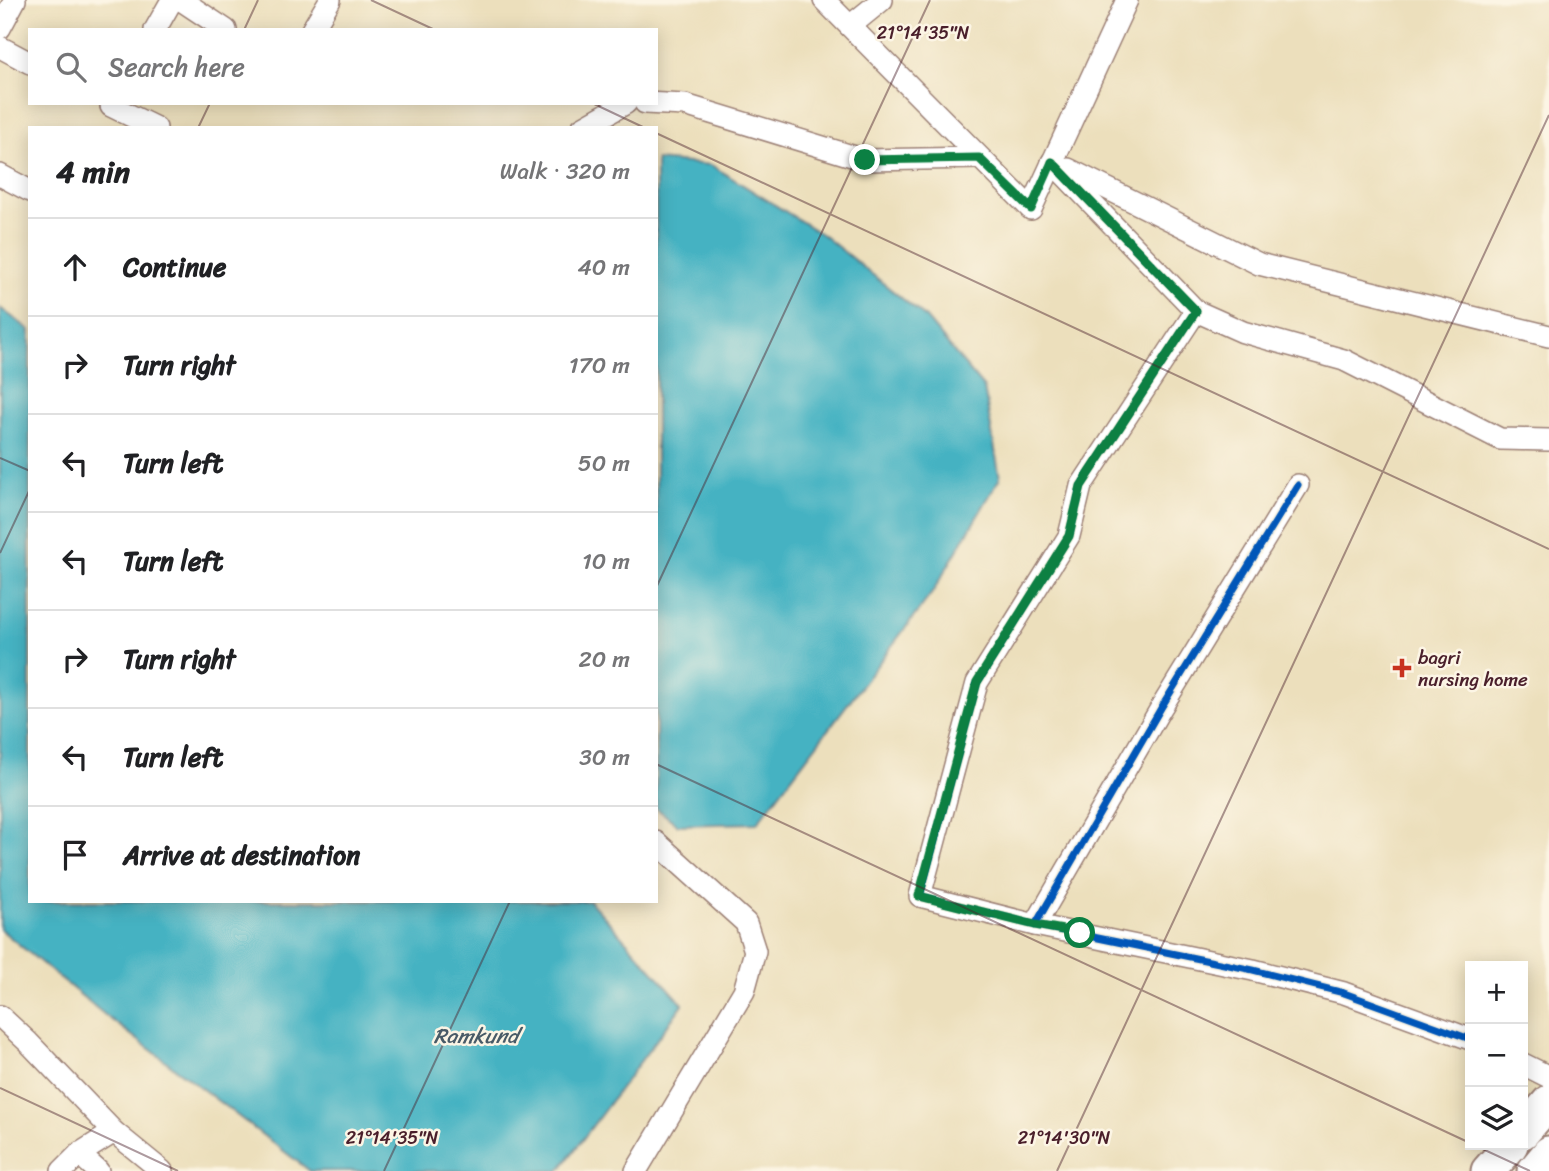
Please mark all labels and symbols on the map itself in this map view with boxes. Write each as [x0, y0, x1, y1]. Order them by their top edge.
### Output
text: 21°14'35"N [877, 17, 970, 49]
route end [849, 144, 880, 175]
place label: bagri nursing home [1418, 641, 1528, 696]
marker: bagri nursing home [1392, 658, 1412, 678]
route start [1064, 917, 1095, 948]
water label: Ramkund [434, 1017, 524, 1055]
text: 21°14'35"N [346, 1122, 439, 1154]
text: 21°14'30"N [1018, 1122, 1111, 1154]

